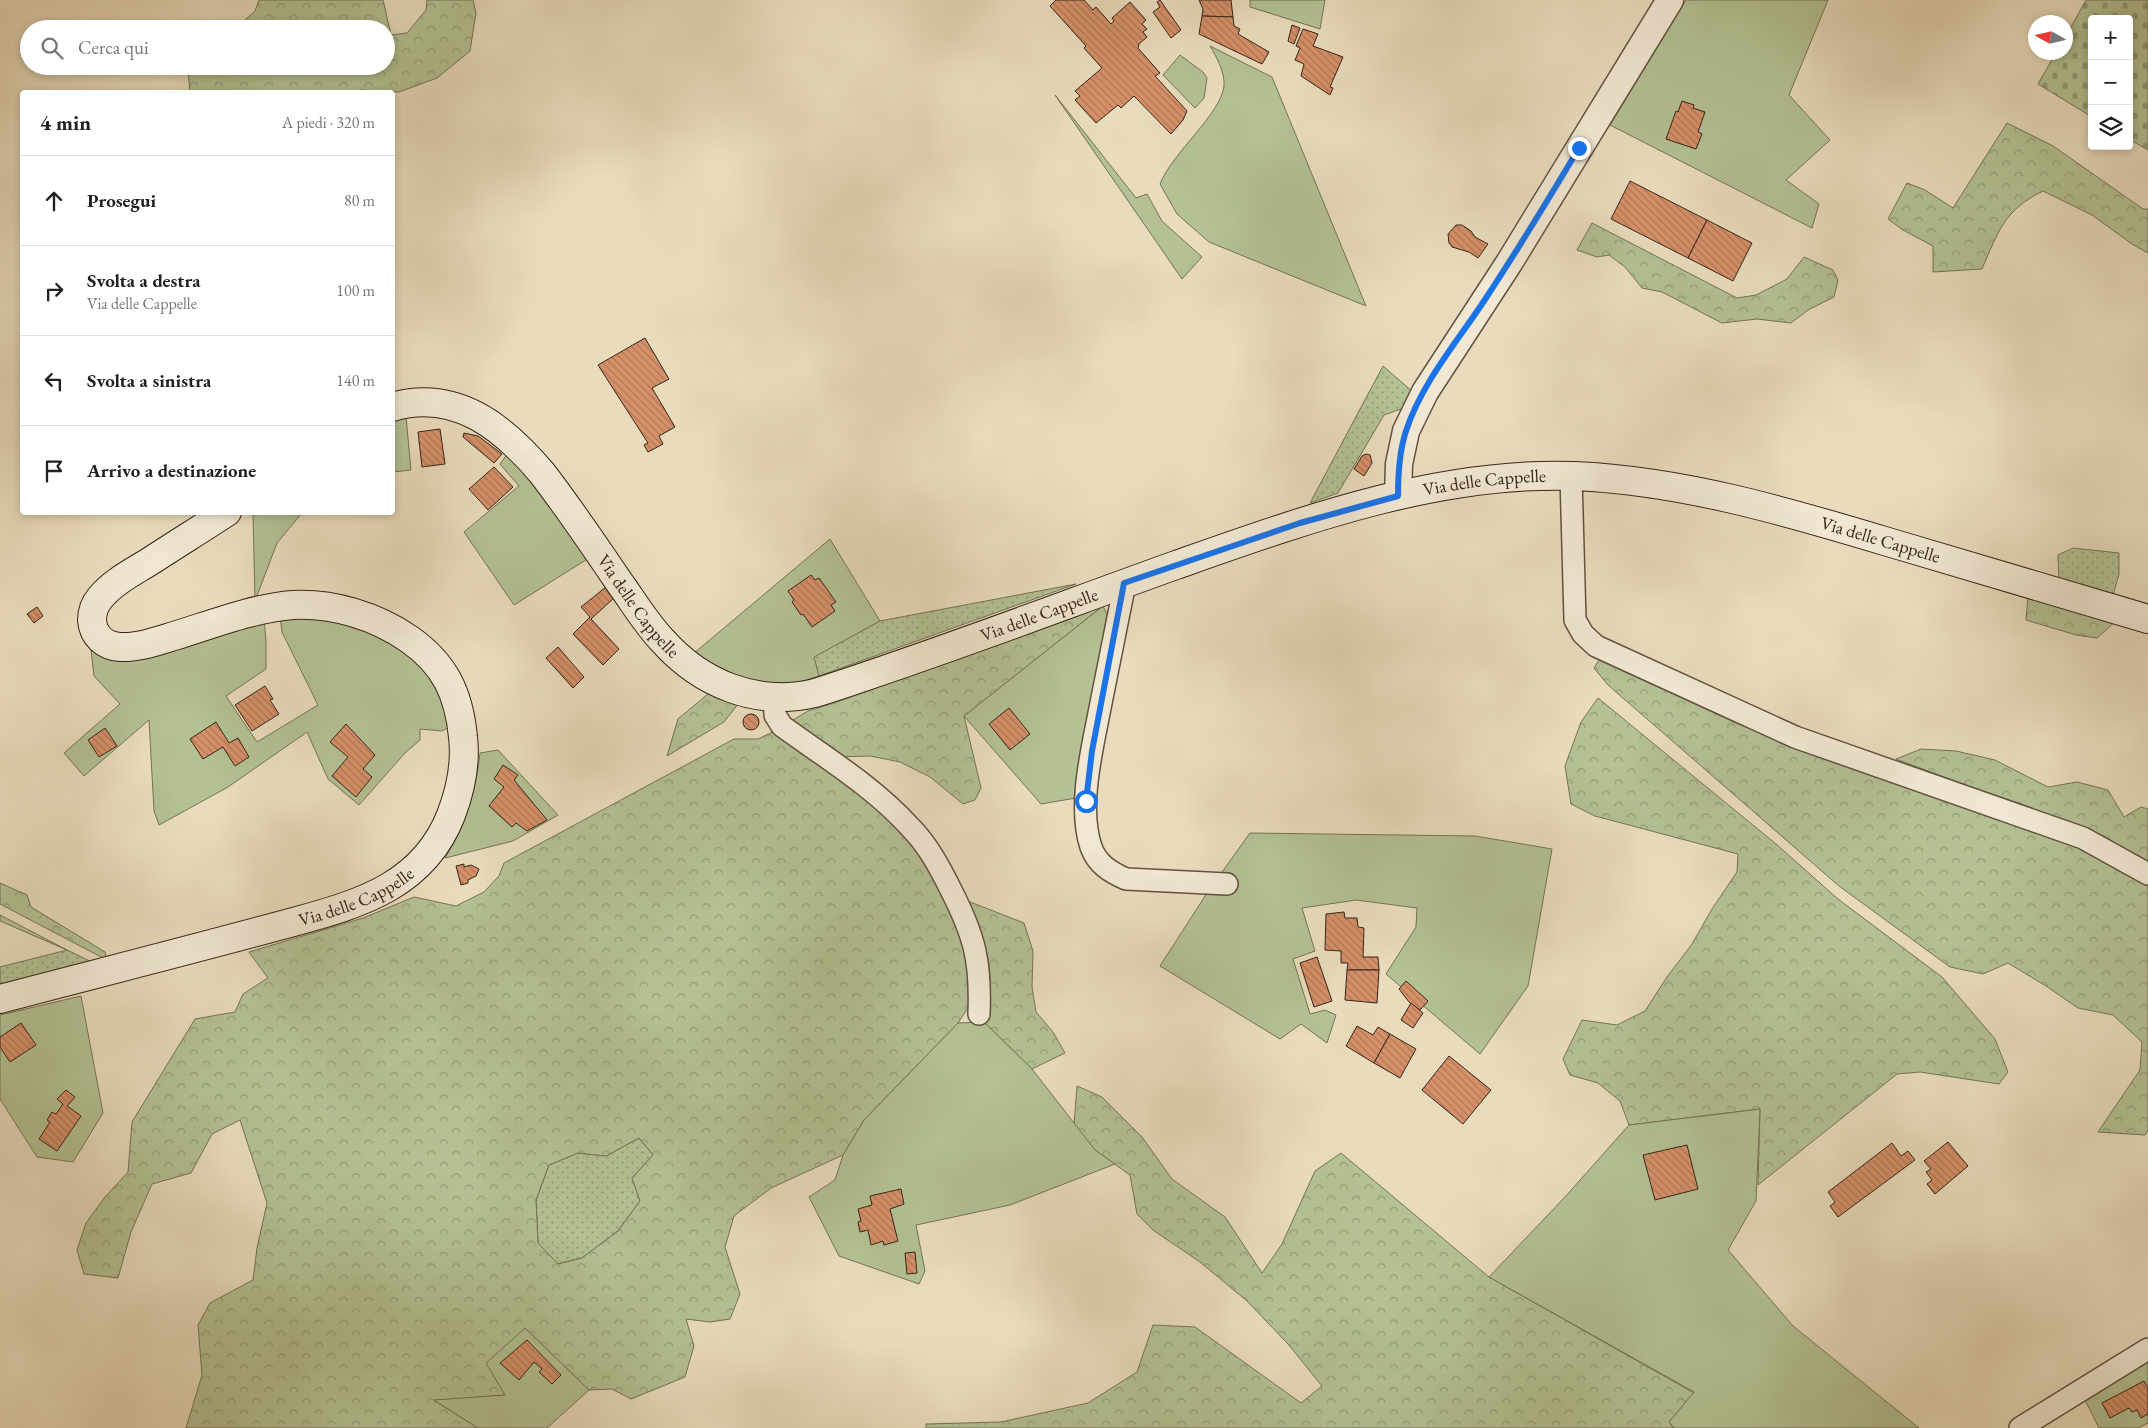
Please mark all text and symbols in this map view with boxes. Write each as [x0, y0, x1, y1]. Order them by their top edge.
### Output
north arrow [2028, 15, 2073, 60]
map controls [2088, 15, 2133, 150]
button: + [2088, 15, 2133, 60]
search box [20, 20, 395, 75]
icon: search [38, 34, 66, 62]
text: Cerca qui [78, 35, 149, 60]
button: − [2088, 60, 2133, 105]
button: layers [2088, 105, 2133, 150]
text: 4 min [40, 109, 91, 136]
text: A piedi · 320 m [282, 112, 375, 133]
route end [1568, 137, 1591, 160]
icon: ahead [40, 187, 68, 215]
text: Prosegui [87, 188, 156, 213]
text: 80 m [344, 190, 375, 211]
text: Svolta a destra [87, 268, 201, 293]
icon: right [40, 277, 68, 305]
text: 100 m [336, 280, 375, 301]
text: Via delle Cappelle [87, 293, 197, 314]
icon: left [40, 367, 68, 395]
text: Svolta a sinistra [87, 368, 211, 393]
text: 140 m [336, 370, 375, 391]
icon: arrive [40, 457, 68, 485]
text: Arrivo a destinazione [87, 458, 256, 483]
street label: Via delle Cappelle [1421, 464, 1546, 501]
street label: Via delle Cappelle [1818, 511, 1943, 568]
street label: Via delle Cappelle [592, 550, 685, 663]
street label: Via delle Cappelle [977, 582, 1101, 646]
route start [1075, 790, 1098, 813]
street label: Via delle Cappelle [296, 862, 418, 931]

